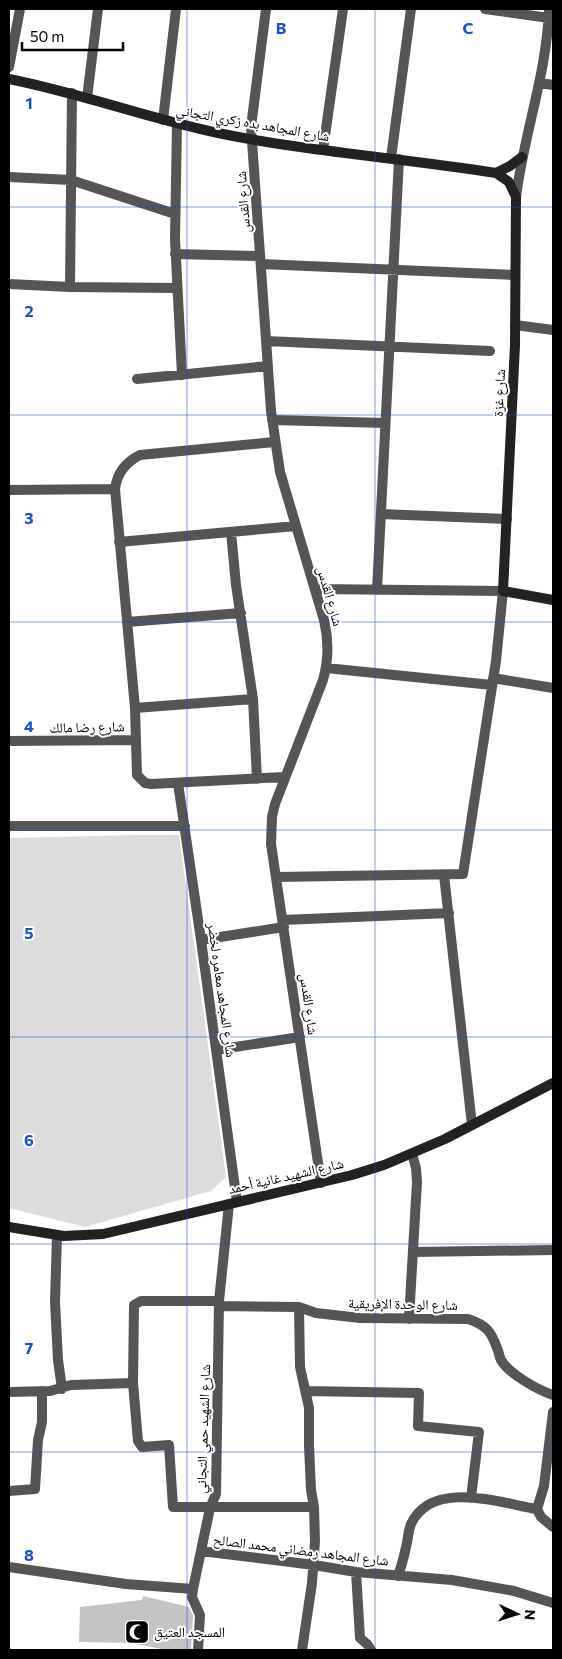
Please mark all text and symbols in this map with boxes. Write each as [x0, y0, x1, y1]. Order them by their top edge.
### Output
text: B [276, 18, 287, 37]
text: C [463, 18, 474, 37]
scale bar [22, 20, 124, 52]
text: 50 m [30, 27, 64, 45]
text: 1 [25, 93, 33, 112]
street label: شارع المجاهد بده زكري التجاني [174, 101, 331, 148]
street label: شارع القدس [232, 170, 255, 233]
text: 2 [24, 301, 34, 320]
street label: شارع غزة [489, 369, 510, 417]
text: 3 [24, 508, 34, 527]
street label: شارع القدس [312, 564, 347, 628]
text: 4 [24, 716, 34, 735]
street label: شارع رضا مالك [49, 717, 125, 738]
street label: شارع المجاهد معامره لخضر [203, 921, 240, 1059]
text: 5 [24, 923, 34, 942]
street label: شارع القدس [295, 972, 322, 1036]
text: 6 [24, 1130, 34, 1149]
street label: شارع الشهيد غانية أحمد [227, 1154, 346, 1199]
street label: شارع الوحدة الإفريقية [348, 1294, 458, 1315]
text: 7 [25, 1338, 34, 1357]
street label: شارع الشهيد حمي التجاني [192, 1364, 217, 1494]
street label: شارع المجاهد رمضاني محمد الصالح [212, 1530, 390, 1572]
text: 8 [24, 1545, 34, 1564]
north arrow [492, 1589, 542, 1639]
text: N [522, 1609, 539, 1621]
mosque icon: المسجد العتيق [124, 1619, 150, 1645]
place label: المسجد العتيق [154, 1623, 225, 1642]

